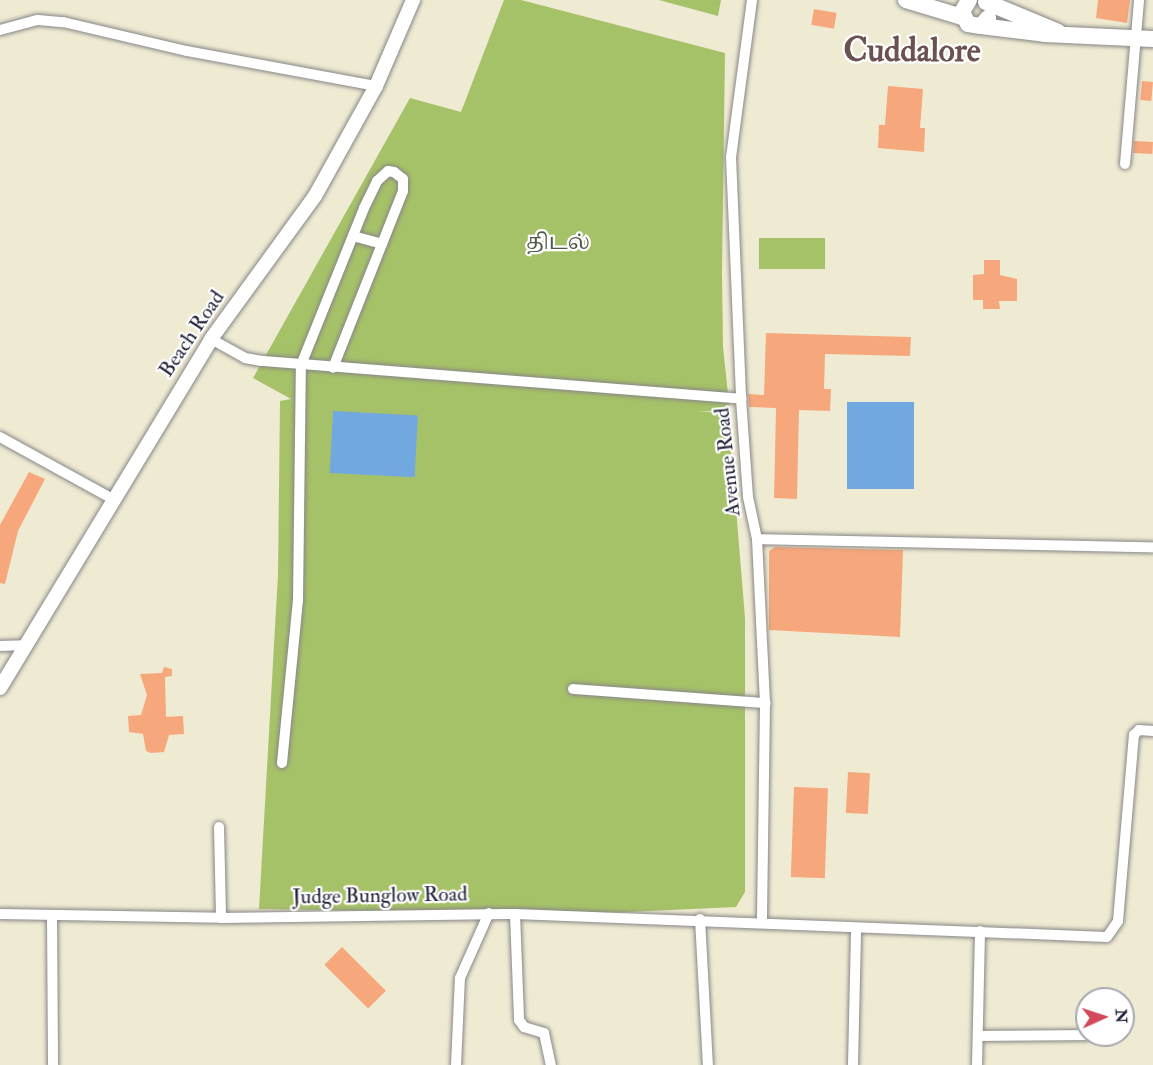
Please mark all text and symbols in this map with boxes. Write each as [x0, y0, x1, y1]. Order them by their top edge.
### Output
district label: Cuddalore [843, 31, 981, 71]
park label: திடல் [526, 230, 590, 256]
street label: Beach Road [154, 286, 230, 382]
street label: Avenue Road [710, 406, 746, 518]
street label: Judge Bunglow Road [292, 882, 468, 910]
north arrow [1075, 987, 1135, 1047]
text: N [1111, 1008, 1131, 1024]

